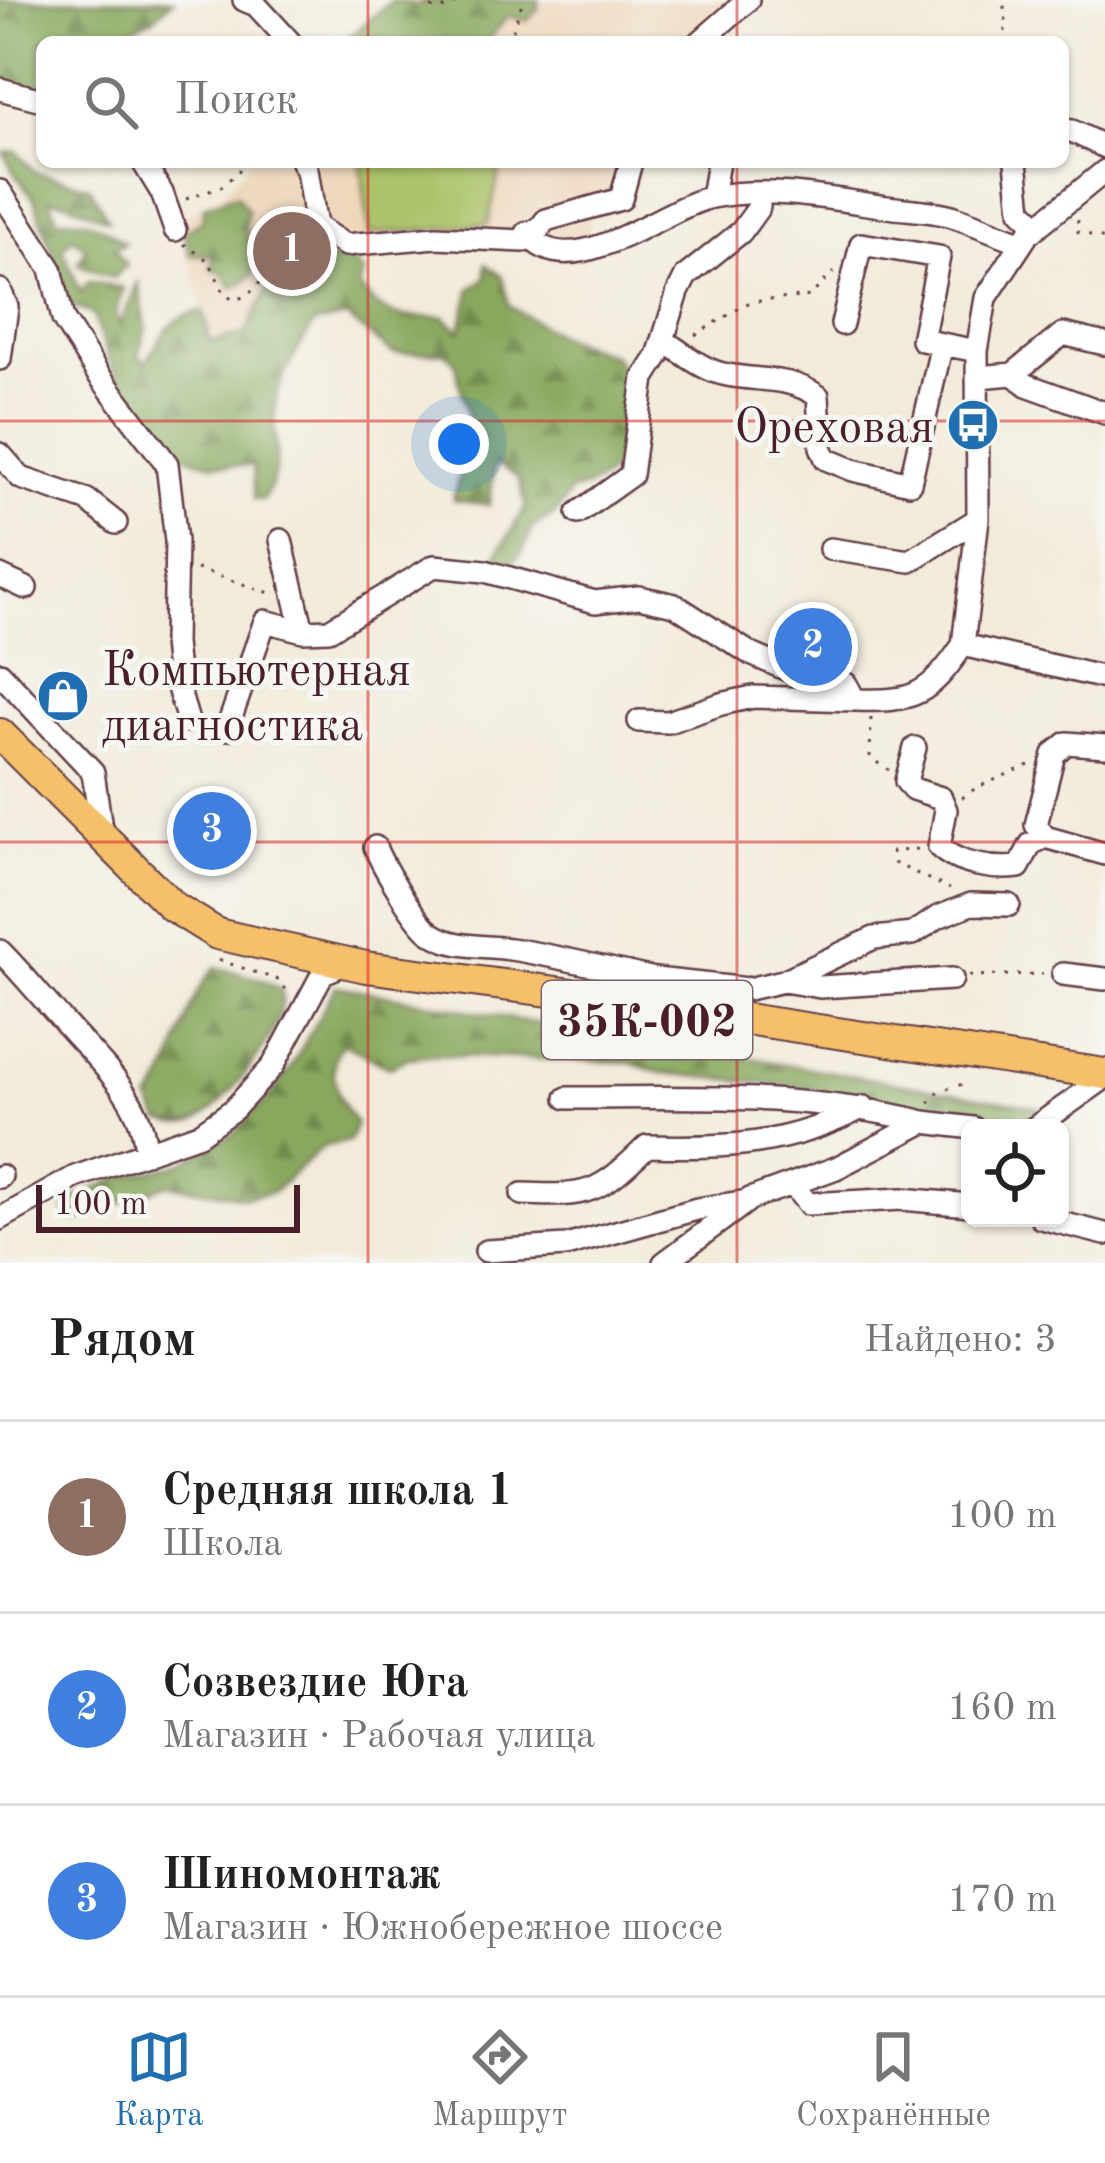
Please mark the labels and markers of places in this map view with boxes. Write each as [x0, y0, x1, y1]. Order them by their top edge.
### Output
pin: 1 [253, 206, 331, 296]
bus stop icon: Ореховая [945, 397, 1001, 453]
place label: Ореховая [734, 405, 934, 453]
pin: 2 [774, 602, 852, 692]
place label: Компьютерная диагностика [102, 648, 411, 751]
shop icon: Компьютерная диагностика [35, 668, 91, 724]
pin: 3 [173, 786, 251, 876]

